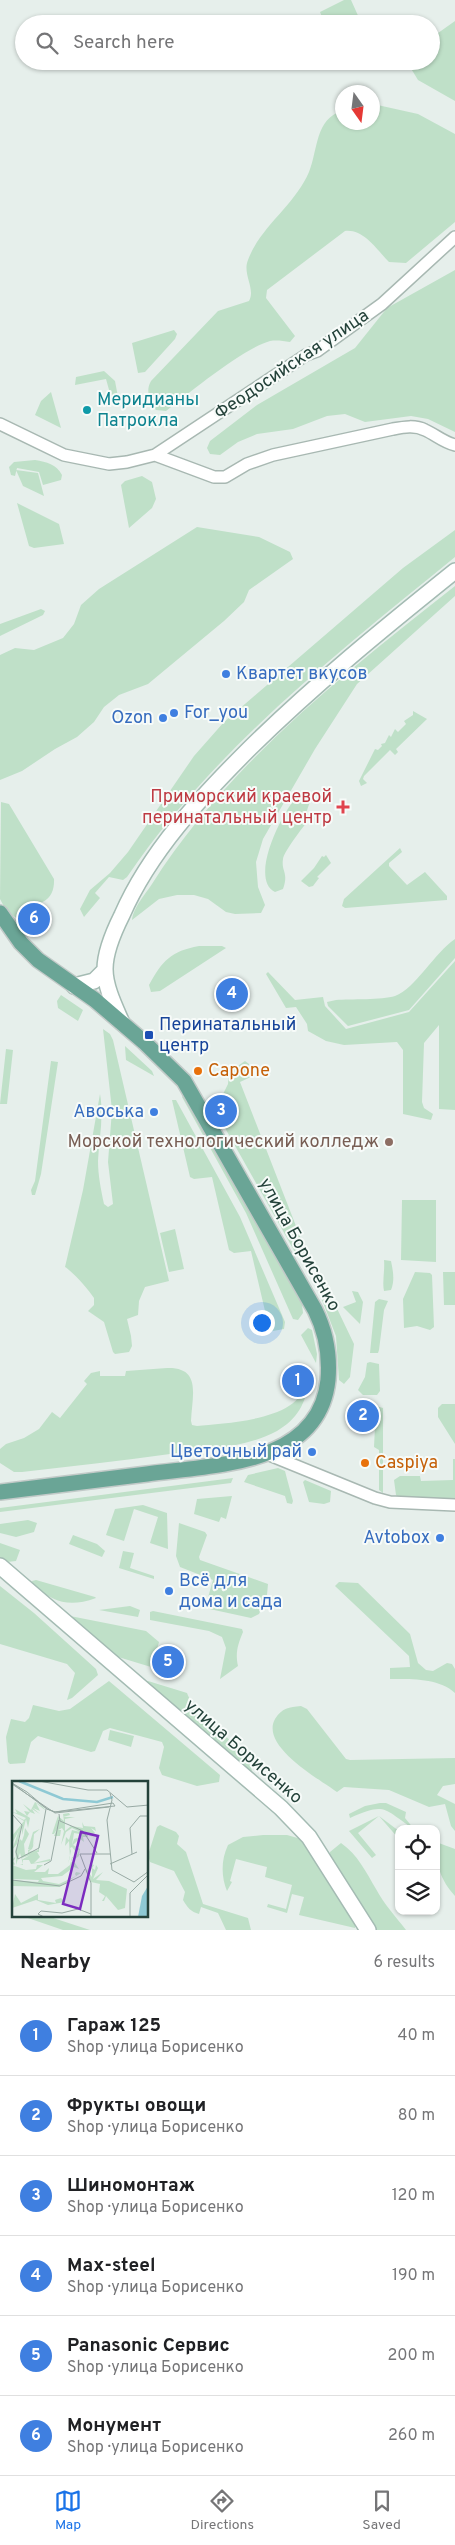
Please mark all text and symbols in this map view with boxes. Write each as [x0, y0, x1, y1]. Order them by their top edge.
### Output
search box [15, 15, 440, 70]
icon: search [33, 29, 61, 57]
text: Search here [73, 31, 175, 55]
north arrow [335, 85, 380, 130]
street label: Феодосийская улица [210, 305, 374, 425]
place label: Меридианы Патрокла [97, 389, 199, 433]
marker: Меридианы Патрокла [81, 404, 93, 416]
place label: Квартет вкусов [236, 663, 367, 686]
marker: Квартет вкусов [220, 668, 232, 680]
place label: For_you [184, 702, 248, 725]
place label: Ozon [111, 707, 153, 730]
marker: For_you [168, 707, 180, 719]
marker: Ozon [157, 712, 169, 724]
place label: Приморский краевой перинатальный центр [142, 786, 332, 830]
marker: Приморский краевой перинатальный центр [336, 800, 350, 814]
pin: 6 [18, 900, 50, 938]
pin: 4 [216, 975, 248, 1013]
place label: Перинатальный центр [159, 1014, 296, 1058]
marker: Перинатальный центр [143, 1029, 155, 1041]
place label: Capone [208, 1060, 270, 1083]
marker: Capone [192, 1065, 204, 1077]
pin: 3 [205, 1092, 237, 1130]
place label: Авоська [73, 1101, 144, 1124]
marker: Авоська [148, 1106, 160, 1118]
place label: Морской технологический колледж [67, 1131, 379, 1154]
marker: Морской технологический колледж [383, 1136, 395, 1148]
street label: улица Борисенко [253, 1174, 345, 1316]
your location [249, 1310, 275, 1336]
pin: 1 [282, 1362, 314, 1400]
pin: 2 [347, 1397, 379, 1435]
place label: Цветочный рай [170, 1441, 302, 1464]
marker: Цветочный рай [306, 1446, 318, 1458]
place label: Caspiya [375, 1452, 438, 1475]
marker: Caspiya [359, 1457, 371, 1469]
place label: Avtobox [363, 1527, 430, 1550]
marker: Avtobox [434, 1532, 446, 1544]
place label: Всё для дома и сада [179, 1570, 282, 1614]
marker: Всё для дома и сада [163, 1585, 175, 1597]
pin: 5 [152, 1643, 184, 1681]
street label: улица Борисенко [179, 1694, 307, 1810]
inset map [12, 1781, 149, 1918]
map controls [395, 1825, 440, 1915]
button: locate [395, 1825, 440, 1870]
button: layers [395, 1870, 440, 1915]
text: Nearby [20, 1949, 91, 1976]
text: 6 results [373, 1953, 435, 1973]
text: Гараж 125 [67, 2014, 161, 2038]
text: 1 [33, 2026, 39, 2046]
text: 40 m [397, 2026, 435, 2046]
text: Shop · улица Борисенко [67, 2038, 244, 2058]
text: Фрукты овощи [67, 2094, 206, 2118]
text: 2 [31, 2106, 41, 2126]
text: 80 m [398, 2106, 435, 2126]
text: Shop · улица Борисенко [67, 2118, 244, 2138]
text: Шиномонтаж [67, 2174, 195, 2198]
text: 3 [31, 2186, 41, 2206]
text: 120 m [392, 2186, 435, 2206]
text: Shop · улица Борисенко [67, 2198, 244, 2218]
text: Max-steel [67, 2254, 155, 2278]
text: 4 [31, 2266, 41, 2286]
text: 190 m [392, 2266, 435, 2286]
text: Shop · улица Борисенко [67, 2278, 244, 2298]
text: Panasonic Сервис [67, 2334, 230, 2358]
text: 5 [31, 2346, 41, 2366]
text: 200 m [387, 2346, 435, 2366]
text: Shop · улица Борисенко [67, 2358, 244, 2378]
text: Монумент [67, 2414, 161, 2438]
text: 6 [31, 2426, 41, 2446]
text: 260 m [388, 2426, 435, 2446]
text: Shop · улица Борисенко [67, 2438, 244, 2458]
tab: Map [54, 2487, 82, 2534]
tab: Directions [190, 2487, 254, 2534]
tab: Saved [362, 2487, 401, 2534]

